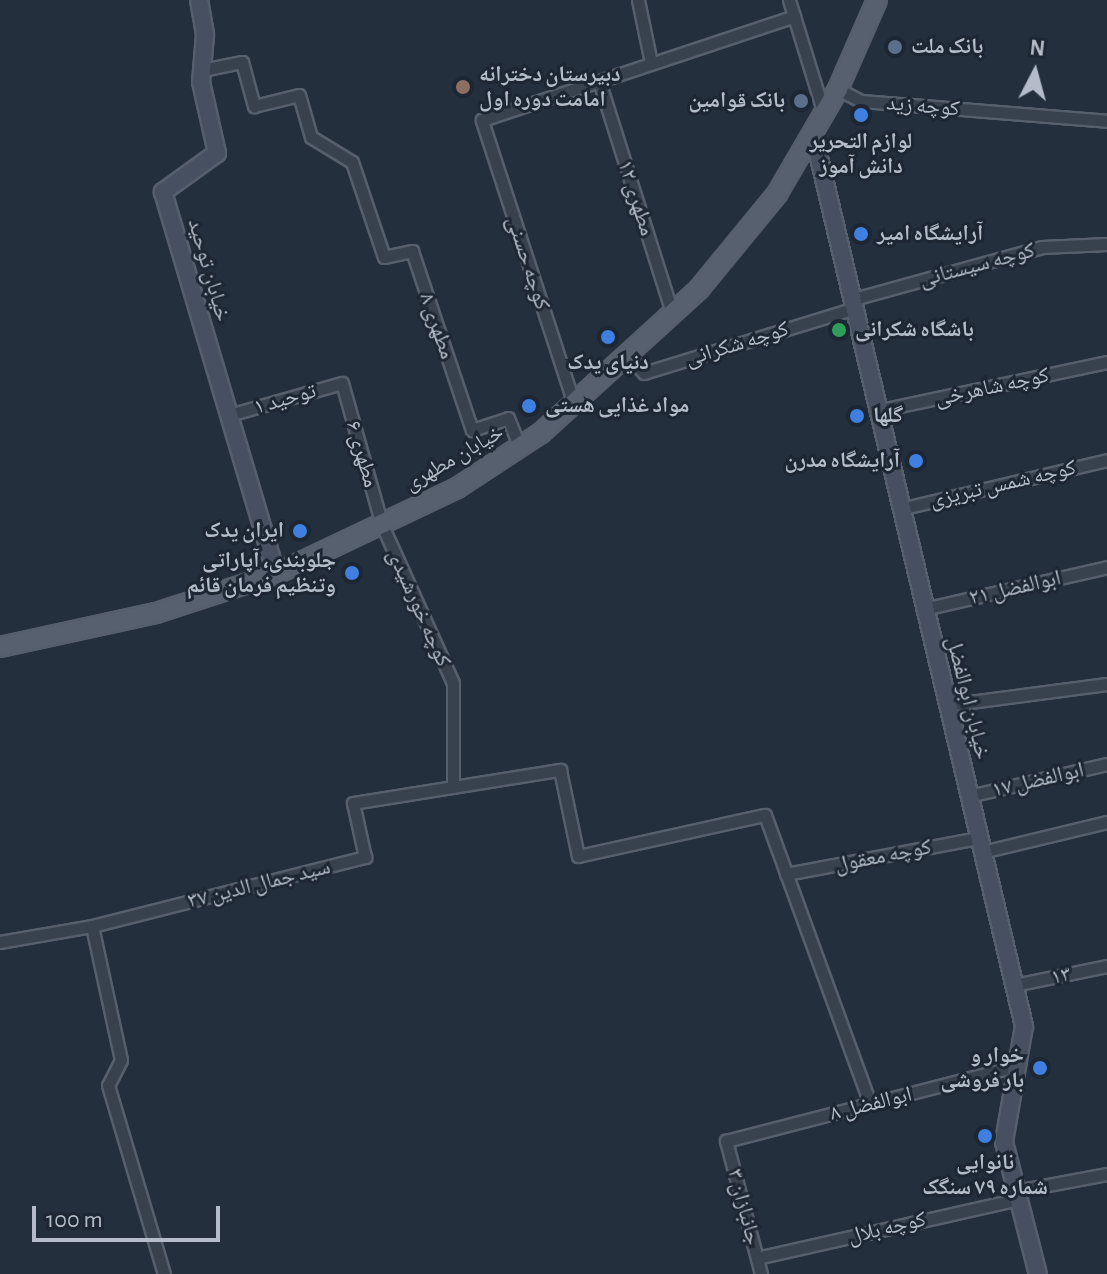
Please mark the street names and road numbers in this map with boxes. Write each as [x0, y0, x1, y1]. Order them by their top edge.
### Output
street label: کوچه زید [885, 90, 961, 122]
street label: مطهری ۱۲ [611, 157, 661, 239]
street label: کوچه حسنی [500, 213, 556, 313]
street label: خیابان توحید [182, 216, 236, 324]
street label: کوچه سیستانی [916, 237, 1038, 293]
street label: مطهری ۸ [413, 289, 461, 363]
street label: کوچه شکرانی [682, 316, 792, 372]
street label: کوچه شاهرخی [932, 362, 1052, 412]
street label: توحید ۱ [251, 378, 319, 420]
street label: مطهری ۶ [340, 418, 384, 490]
street label: خیابان مطهری [400, 419, 508, 497]
street label: کوچه شمس تبریزی [927, 454, 1079, 514]
street label: کوچه خورشیدی [381, 545, 457, 671]
street label: ابوالفضل ۲۱ [966, 565, 1064, 611]
street label: خیابان ابوالفضل [940, 634, 996, 762]
street label: ابوالفضل ۱۷ [989, 757, 1087, 803]
street label: کوچه معقول [832, 834, 934, 878]
street label: سید جمال الدین ۳۷ [185, 854, 333, 914]
street label: ۱۳ [1049, 961, 1073, 991]
street label: ابوالفضل ۸ [827, 1081, 915, 1127]
street label: جانبازان ۳ [721, 1166, 767, 1248]
street label: کوچه بلال [845, 1206, 929, 1250]

